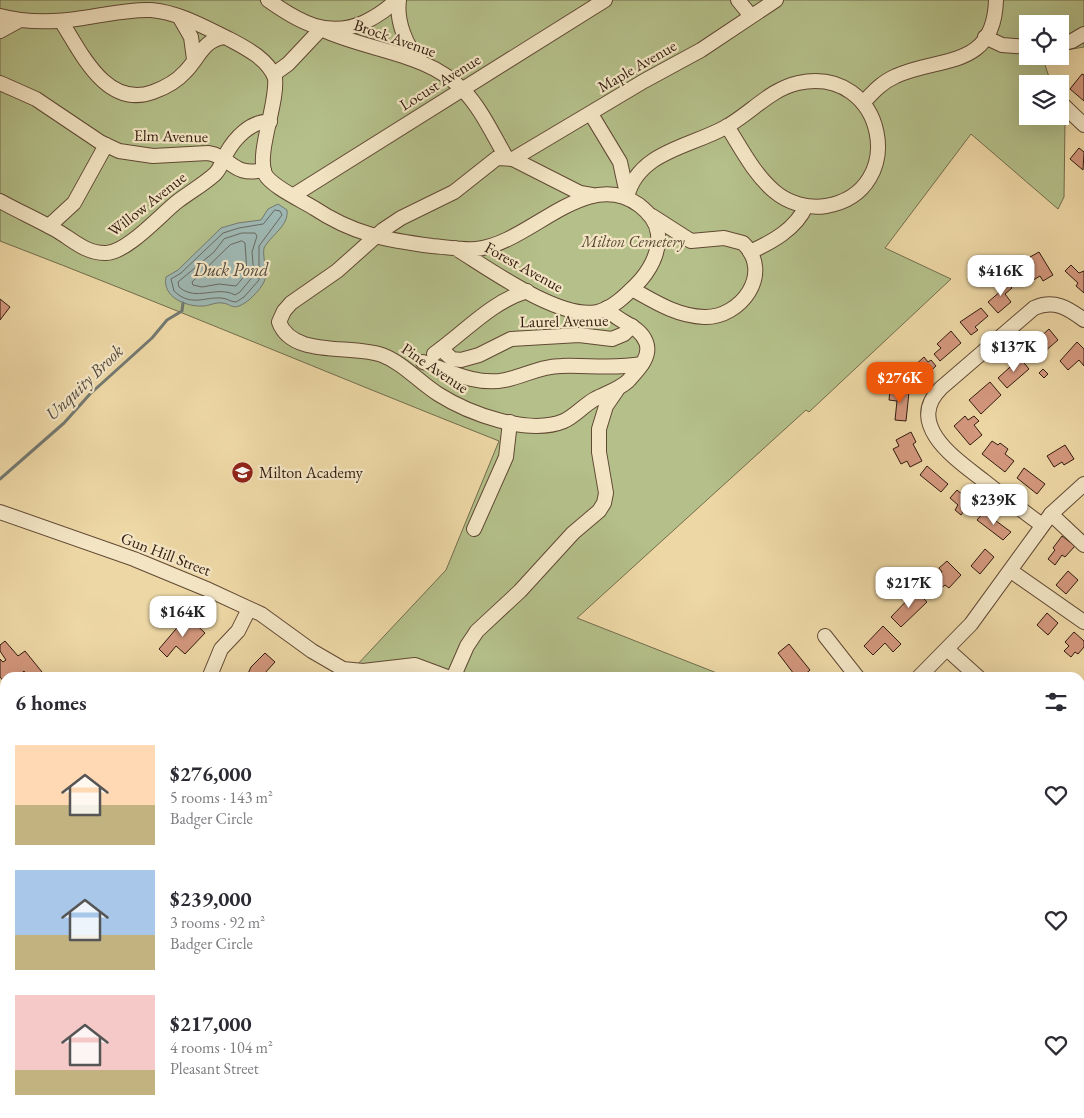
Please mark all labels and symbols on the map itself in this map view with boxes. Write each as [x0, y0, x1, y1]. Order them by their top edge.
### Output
street label: Brock Avenue [351, 14, 439, 62]
street label: Maple Avenue [594, 35, 680, 97]
street label: Locust Avenue [396, 49, 484, 115]
street label: Elm Avenue [134, 125, 208, 147]
street label: Willow Avenue [104, 167, 190, 241]
park label: Milton Cemetery [580, 231, 685, 252]
street label: Forest Avenue [481, 237, 567, 297]
pin: $416K [966, 254, 1036, 297]
water label: Duck Pond [192, 258, 269, 281]
street label: Laurel Avenue [519, 310, 609, 332]
pin: $137K [979, 330, 1049, 373]
street label: Pine Avenue [397, 338, 473, 398]
water label: Unquity Brook [40, 339, 129, 426]
pin: $276K [865, 362, 935, 404]
school or university icon: Milton Academy [231, 460, 255, 484]
place label: Milton Academy [259, 462, 364, 483]
pin: $239K [959, 484, 1029, 526]
street label: Gun Hill Street [118, 527, 214, 581]
pin: $217K [874, 566, 944, 609]
pin: $164K [148, 596, 218, 638]

